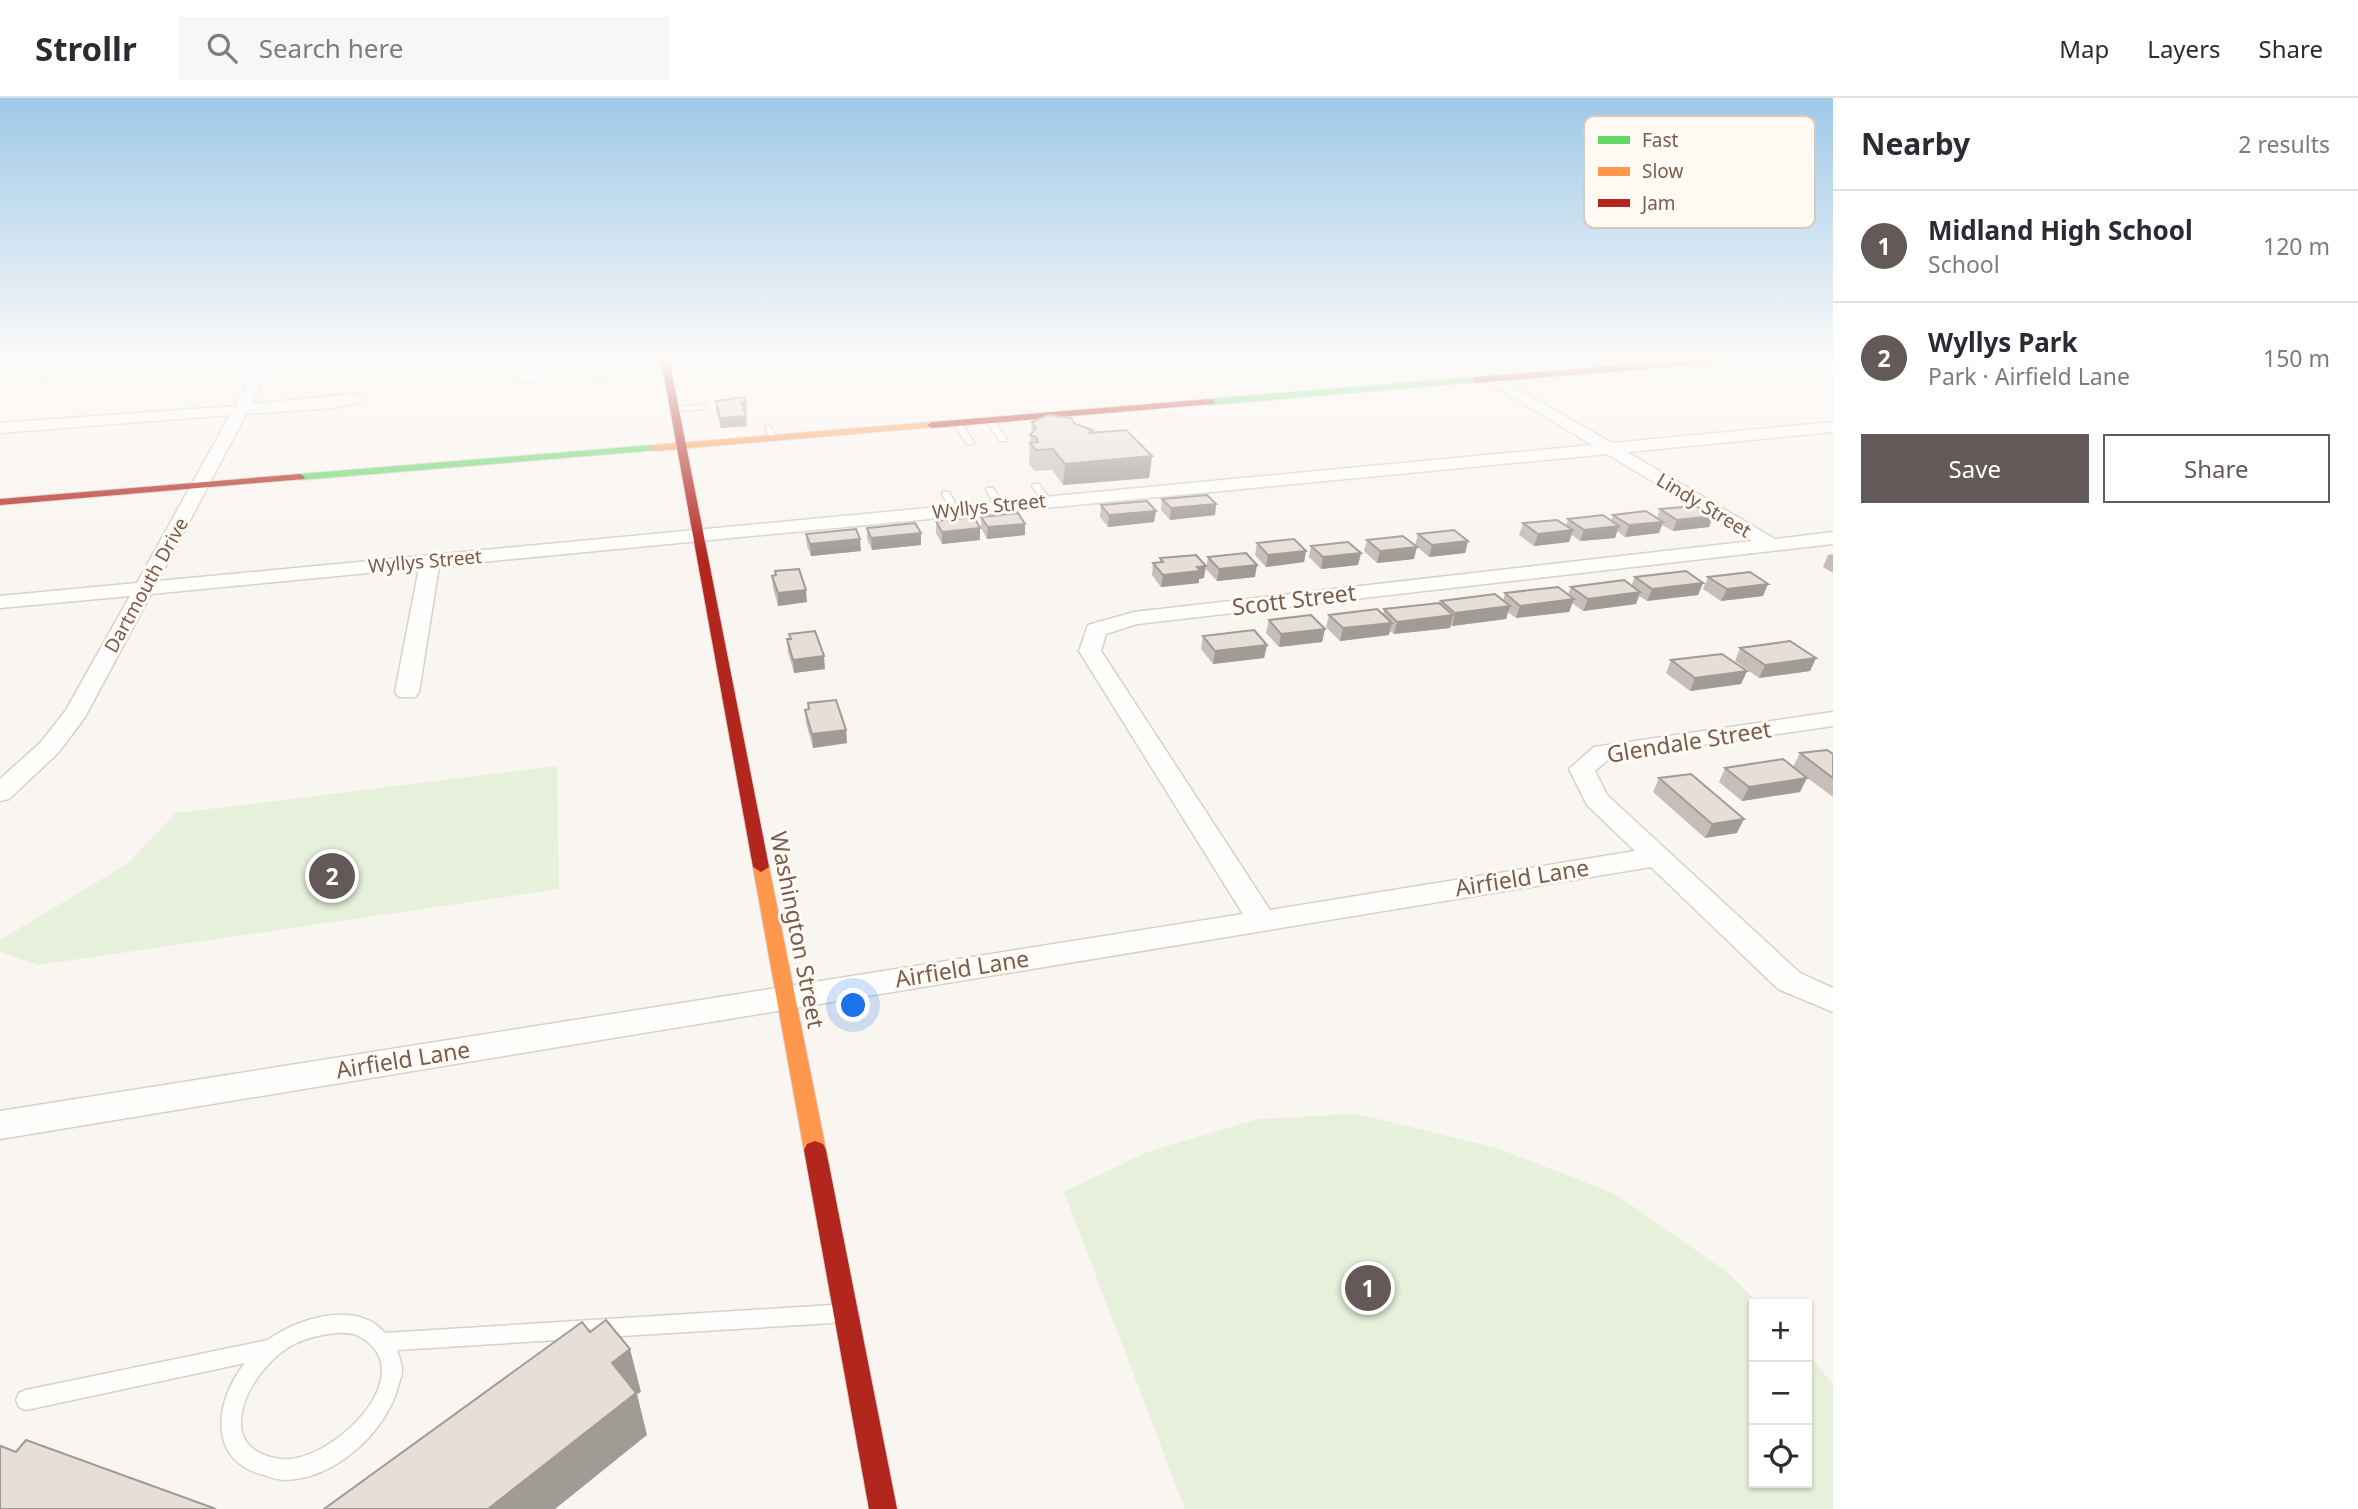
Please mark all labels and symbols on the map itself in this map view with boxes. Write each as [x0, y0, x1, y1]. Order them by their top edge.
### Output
legend [1584, 116, 1815, 228]
text: Fast [1642, 127, 1679, 153]
text: Slow [1642, 158, 1683, 184]
text: Jam [1640, 190, 1676, 216]
street label: Lindy Street [1652, 467, 1756, 544]
street label: Wyllys Street [931, 487, 1047, 525]
street label: Dartmouth Drive [98, 513, 194, 657]
street label: Wyllys Street [367, 543, 483, 579]
street label: Scott Street [1230, 576, 1358, 622]
street label: Glendale Street [1604, 712, 1773, 770]
street label: Washington Street [763, 829, 833, 1031]
pin: 2 [309, 850, 355, 902]
street label: Airfield Lane [1453, 851, 1591, 903]
street label: Airfield Lane [893, 942, 1031, 994]
your location [836, 988, 870, 1022]
street label: Airfield Lane [334, 1033, 472, 1085]
pin: 1 [1345, 1262, 1391, 1314]

